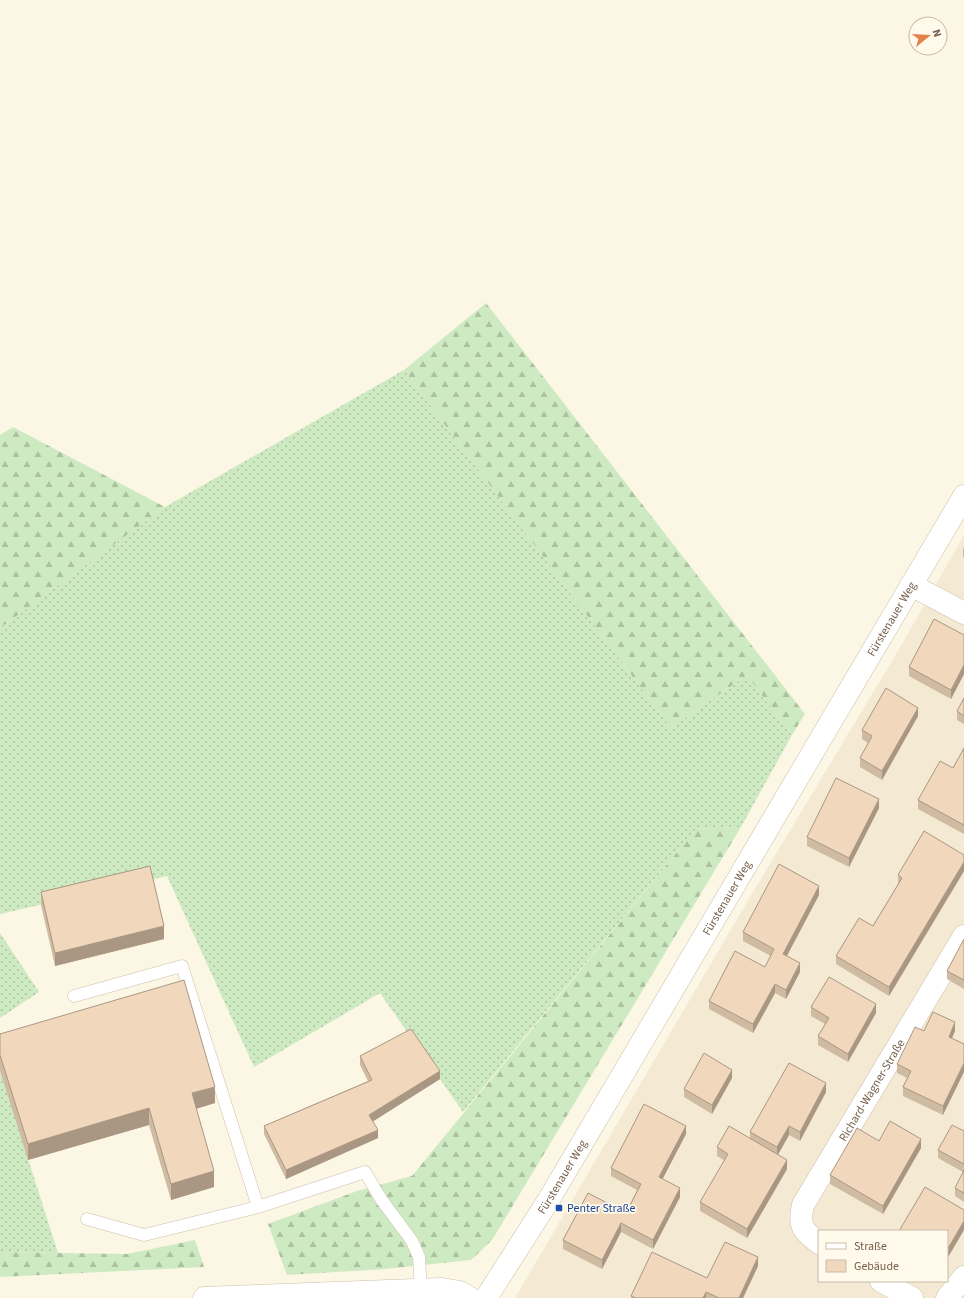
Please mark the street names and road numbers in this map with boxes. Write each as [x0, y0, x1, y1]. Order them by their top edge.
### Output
street label: Fürstenauer Weg [863, 579, 921, 660]
street label: Fürstenauer Weg [699, 858, 756, 939]
street label: Richard-Wagner-Straße [835, 1036, 909, 1145]
street label: Fürstenauer Weg [534, 1137, 591, 1218]

